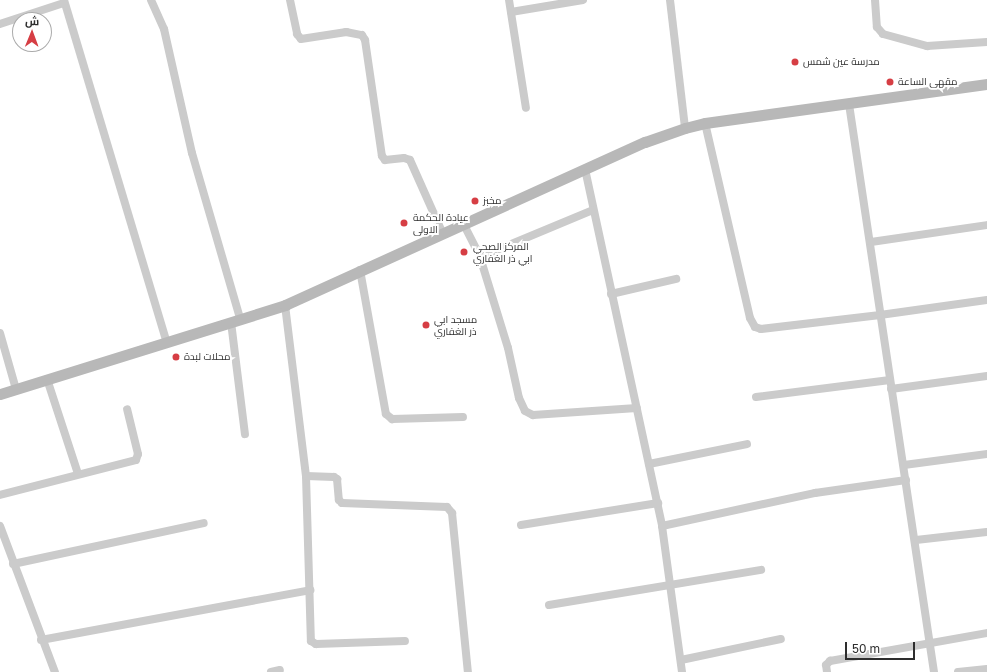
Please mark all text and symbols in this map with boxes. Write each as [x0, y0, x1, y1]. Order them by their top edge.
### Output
north arrow [12, 12, 52, 52]
text: ش [25, 14, 39, 27]
place label: مدرسة عين شمس [803, 56, 880, 68]
marker: مدرسة عين شمس [790, 57, 800, 67]
place label: مقهى الساعة [898, 76, 957, 88]
marker: مقهى الساعة [885, 77, 895, 87]
place label: مخبز [483, 195, 501, 207]
marker: مخبز [470, 196, 480, 206]
place label: عيادة الحكمة الاولى [413, 211, 469, 234]
marker: عيادة الحكمة الاولى [398, 217, 410, 229]
place label: المركز الصحي ابي ذر الغفاري [473, 240, 532, 264]
marker: المركز الصحي ابي ذر الغفاري [458, 246, 470, 258]
place label: مسجد ابي ذر الغفاري [434, 313, 477, 336]
marker: مسجد ابي ذر الغفاري [421, 320, 431, 330]
place label: محلات لبدة [184, 351, 230, 363]
marker: محلات لبدة [171, 352, 181, 362]
scale bar [847, 634, 917, 660]
text: 50 m [852, 641, 880, 656]

